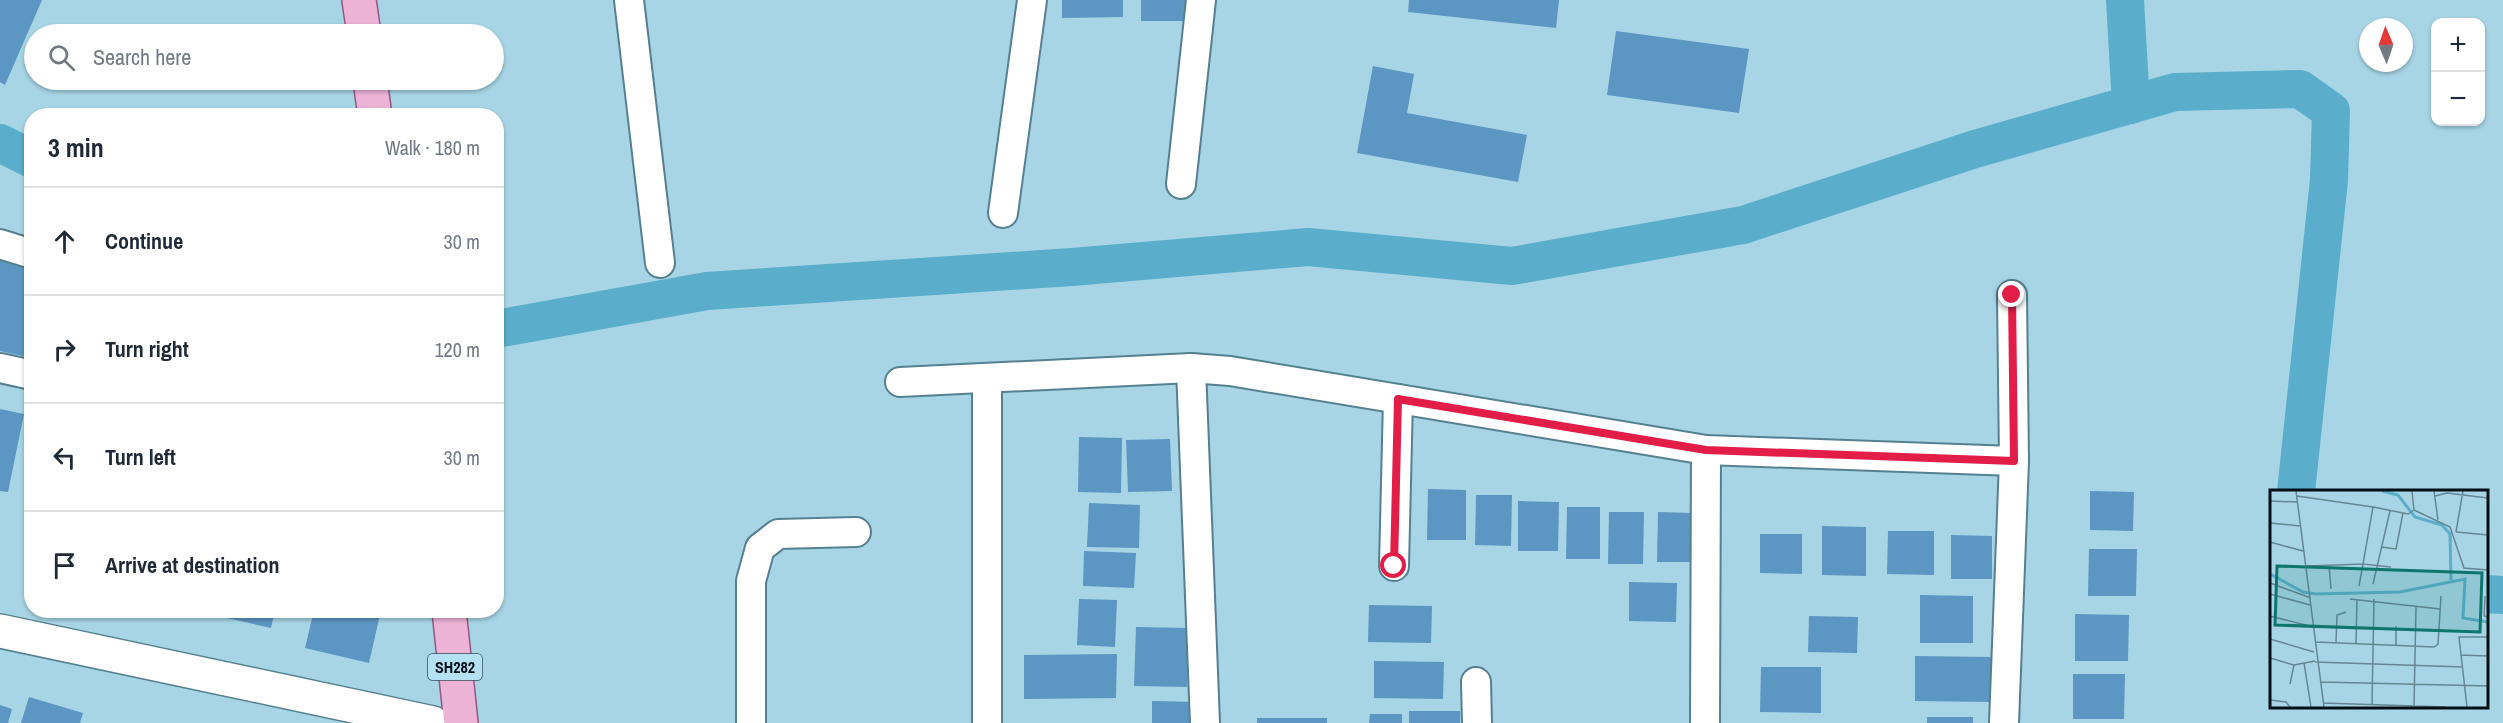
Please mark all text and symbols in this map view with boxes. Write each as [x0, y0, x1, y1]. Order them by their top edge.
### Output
north arrow [2359, 18, 2413, 72]
map controls [2431, 18, 2485, 126]
button: + [2431, 18, 2485, 72]
search box [24, 24, 504, 90]
icon: search [45, 41, 78, 74]
text: Search here [93, 42, 191, 72]
button: − [2431, 72, 2485, 126]
text: 3 min [48, 130, 104, 165]
text: Walk · 180 m [385, 134, 480, 161]
icon: ahead [48, 225, 81, 258]
text: Continue [105, 226, 183, 256]
text: 30 m [444, 228, 480, 255]
route end [1998, 281, 2024, 307]
icon: right [48, 333, 81, 366]
text: Turn right [105, 334, 189, 364]
text: 120 m [434, 336, 480, 363]
icon: left [48, 441, 81, 474]
text: Turn left [105, 442, 176, 472]
text: 30 m [444, 444, 480, 471]
inset map [2270, 490, 2488, 708]
icon: arrive [48, 549, 81, 582]
text: Arrive at destination [105, 550, 279, 580]
route start [1380, 552, 1406, 578]
road number: SH282 [428, 654, 482, 680]

